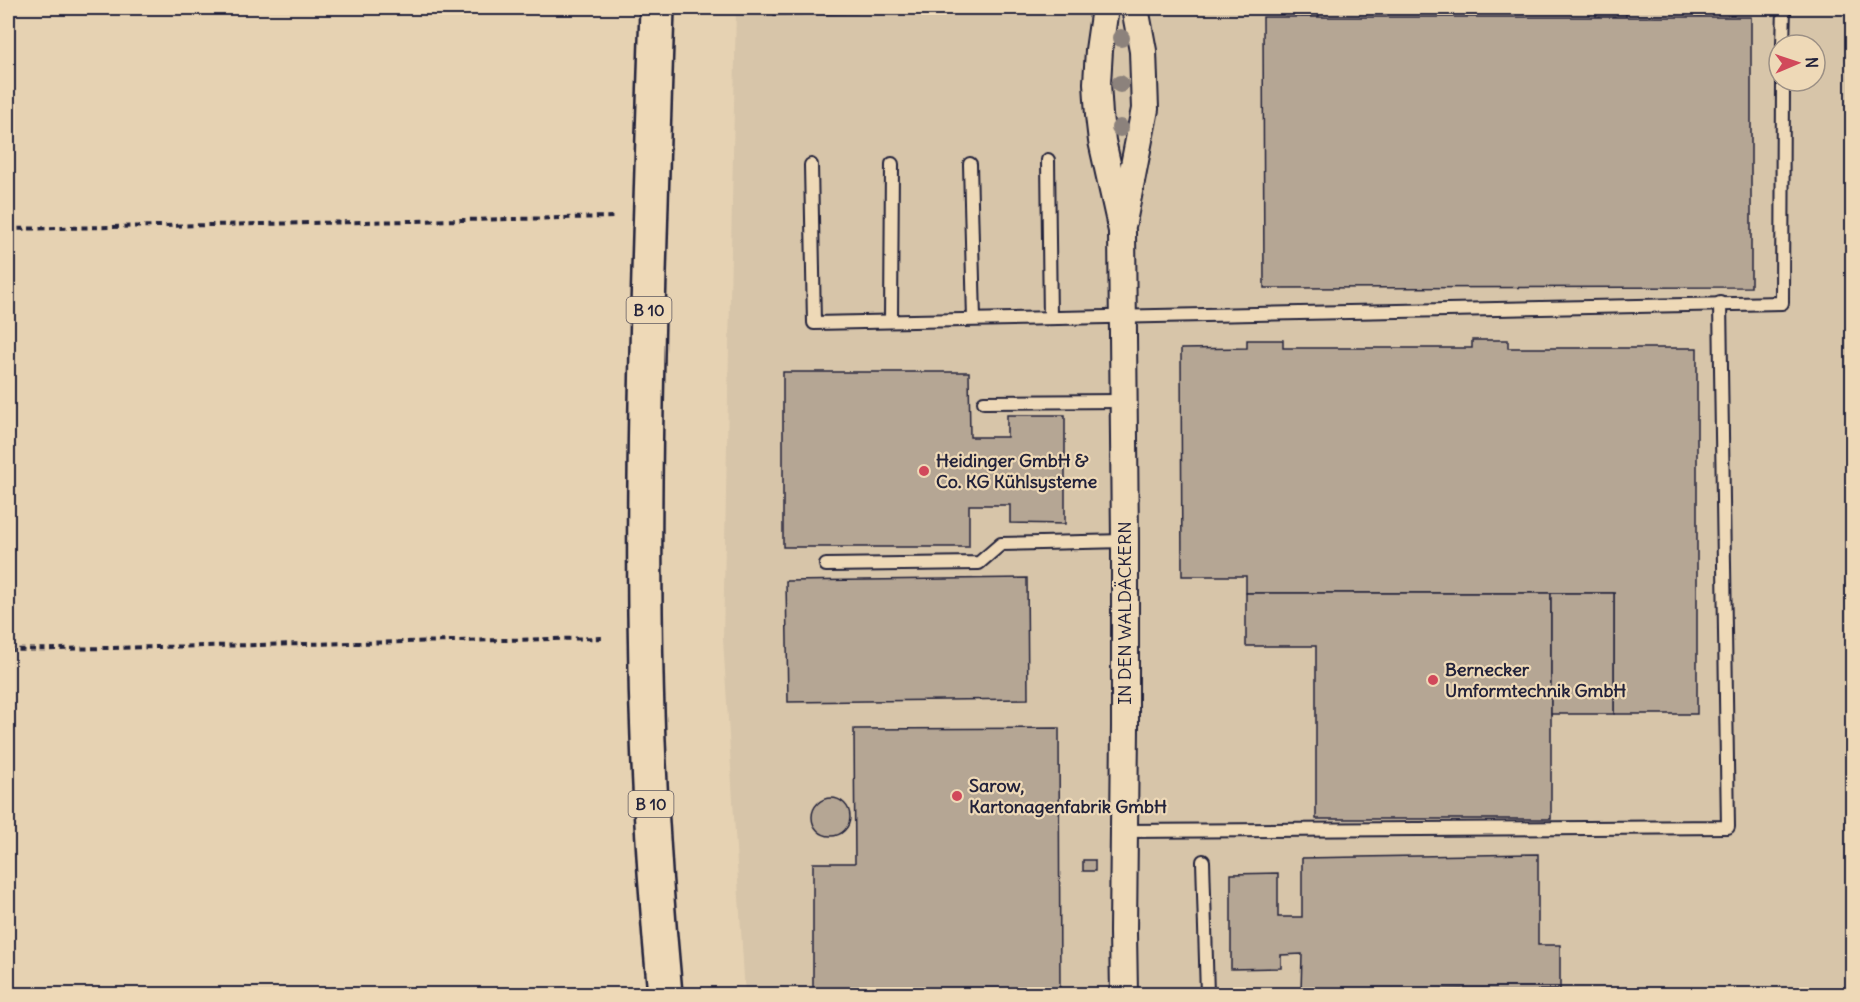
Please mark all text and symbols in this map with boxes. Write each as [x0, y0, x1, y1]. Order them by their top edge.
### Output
north arrow [1767, 33, 1827, 93]
text: N [1802, 57, 1822, 68]
road number: B 10 [626, 297, 672, 323]
place label: Heidinger GmbH & Co. KG Kühlsysteme [936, 449, 1098, 493]
marker: Heidinger GmbH & Co. KG Kühlsysteme [917, 464, 931, 478]
street label: IN DEN WALDÄCKERN [1113, 521, 1136, 705]
place label: Bernecker Umformtechnik GmbH [1445, 658, 1626, 702]
marker: Bernecker Umformtechnik GmbH [1426, 673, 1440, 687]
place label: Sarow, Kartonagenfabrik GmbH [969, 774, 1167, 818]
marker: Sarow, Kartonagenfabrik GmbH [950, 789, 964, 803]
road number: B 10 [628, 791, 674, 817]

